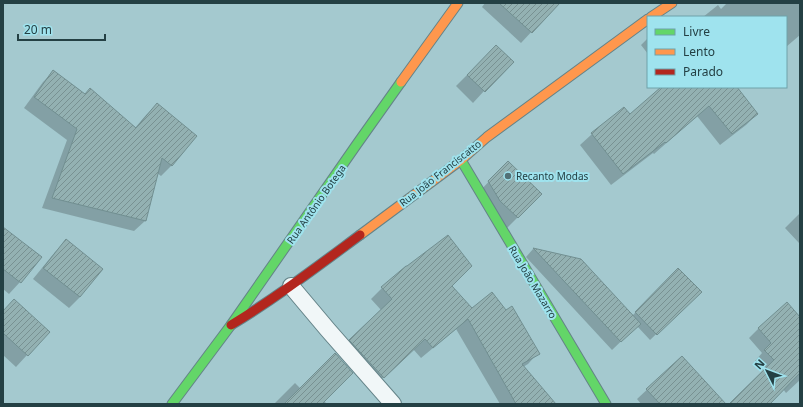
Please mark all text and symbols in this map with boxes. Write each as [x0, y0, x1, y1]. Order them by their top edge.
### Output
scale bar [18, 16, 105, 42]
legend [647, 16, 787, 88]
text: 20 m [24, 21, 52, 38]
text: Livre [683, 23, 710, 40]
text: Lento [683, 43, 715, 60]
text: Parado [683, 63, 723, 80]
street label: Rua João Franciscatto [396, 137, 484, 209]
street label: Rua Antônio Botega [283, 162, 349, 246]
place label: Recanto Modas [516, 169, 589, 183]
marker: Recanto Modas [503, 171, 513, 181]
street label: Rua João Mazarro [506, 243, 560, 321]
north arrow [747, 351, 787, 391]
text: N [751, 356, 768, 372]

